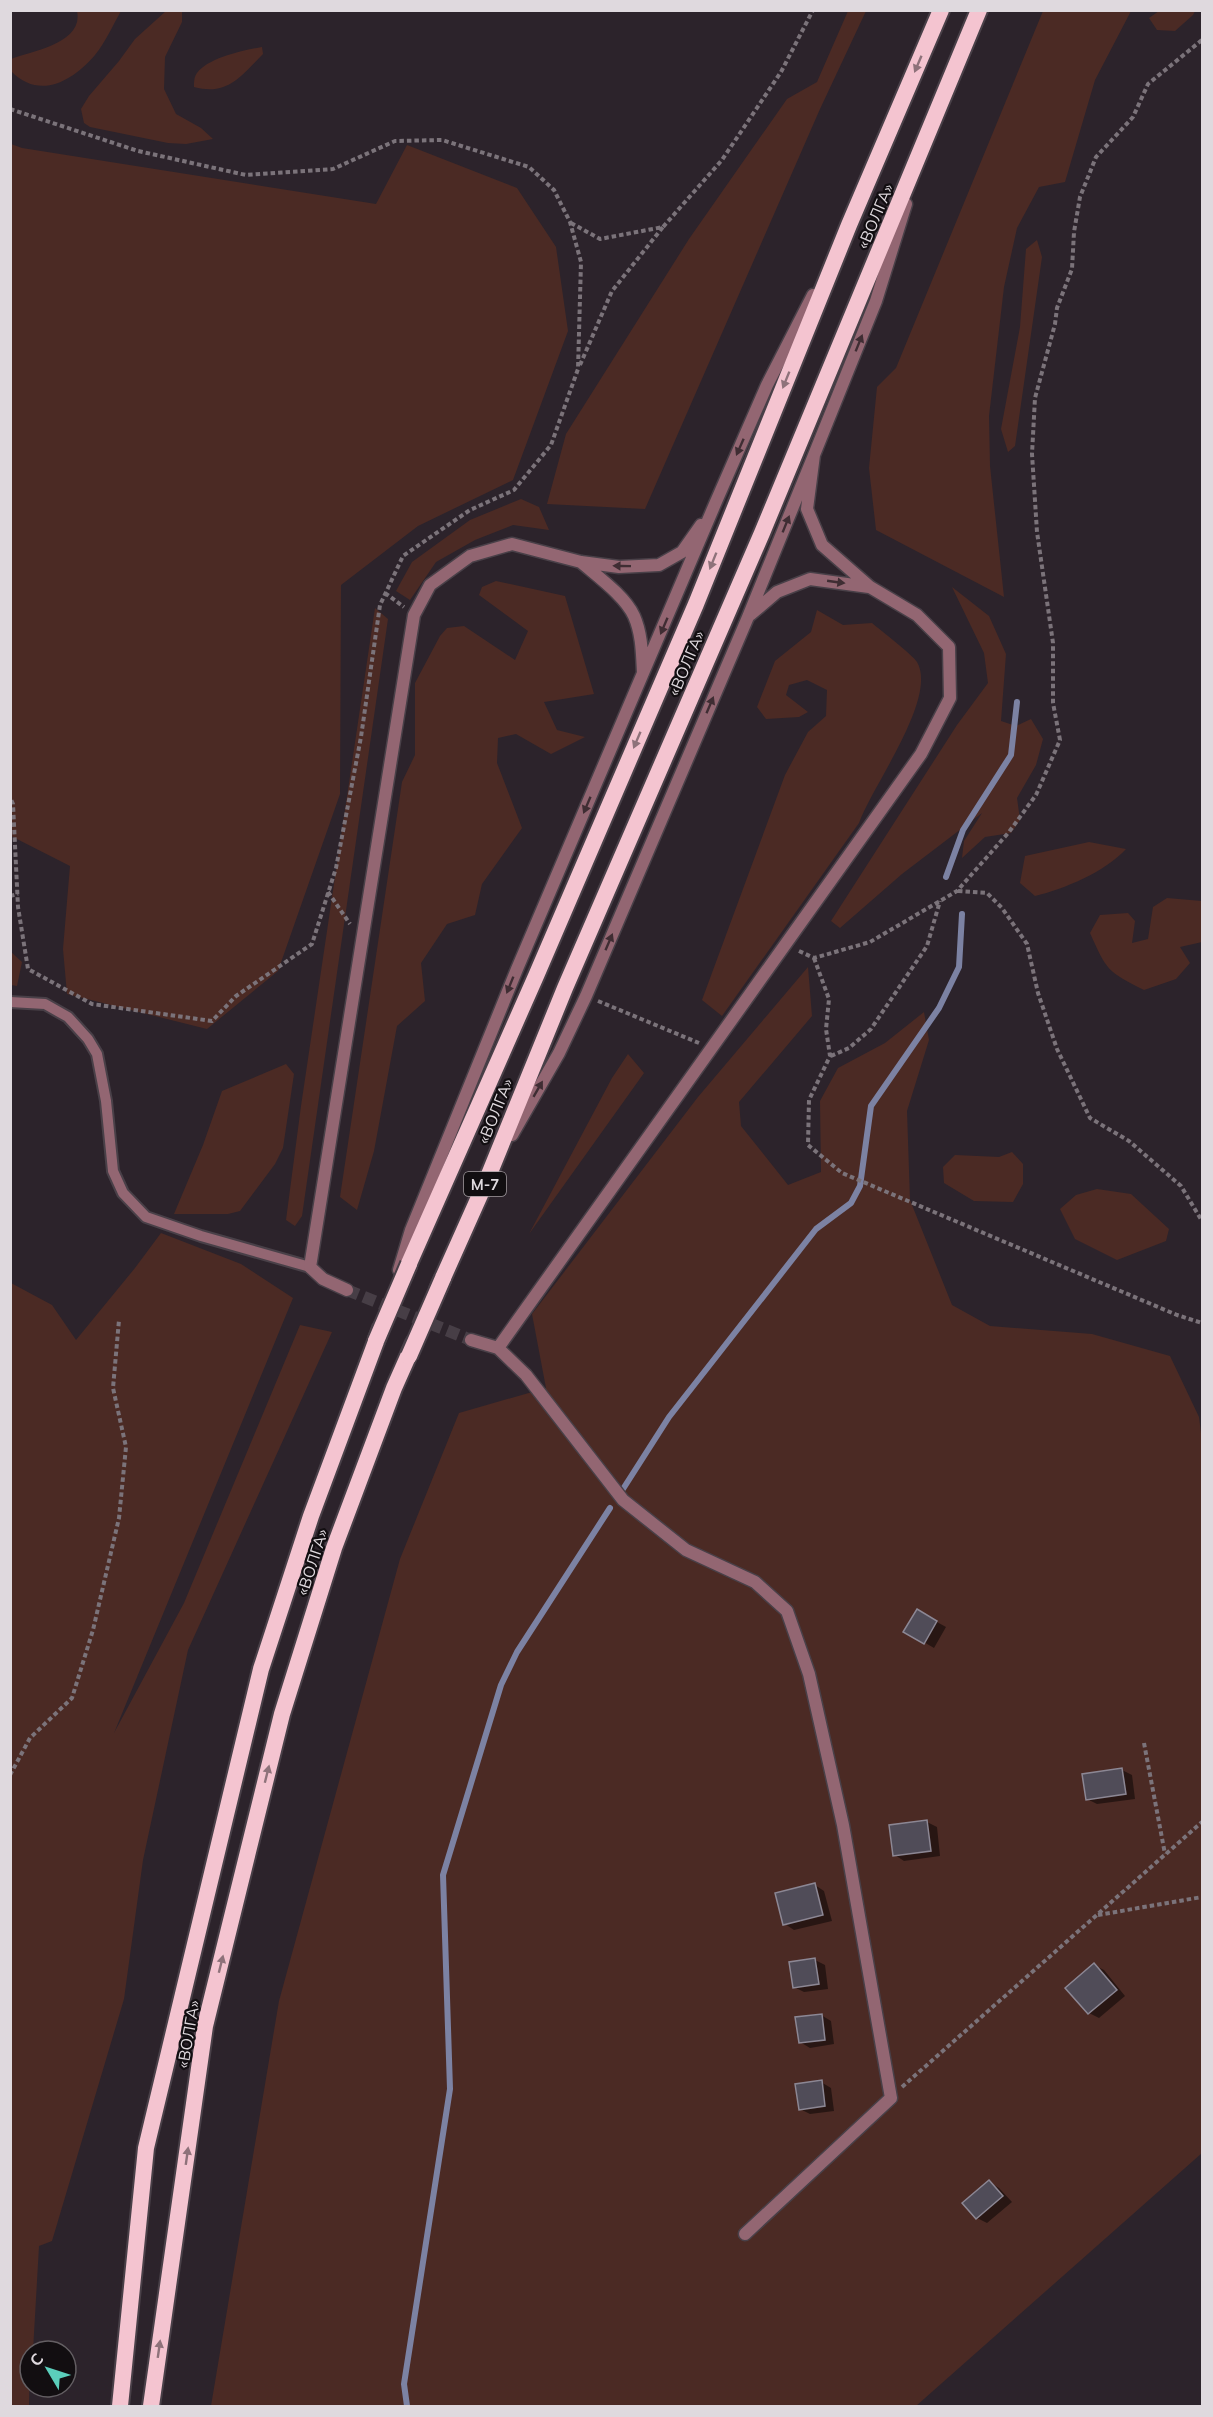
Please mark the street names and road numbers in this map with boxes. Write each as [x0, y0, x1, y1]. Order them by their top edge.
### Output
street label: «ВОЛГА» [852, 180, 898, 252]
street label: «ВОЛГА» [663, 627, 709, 699]
street label: «ВОЛГА» [473, 1075, 517, 1147]
road number: М-7 [464, 1172, 506, 1196]
street label: «ВОЛГА» [292, 1526, 332, 1598]
street label: «ВОЛГА» [172, 1998, 204, 2070]

